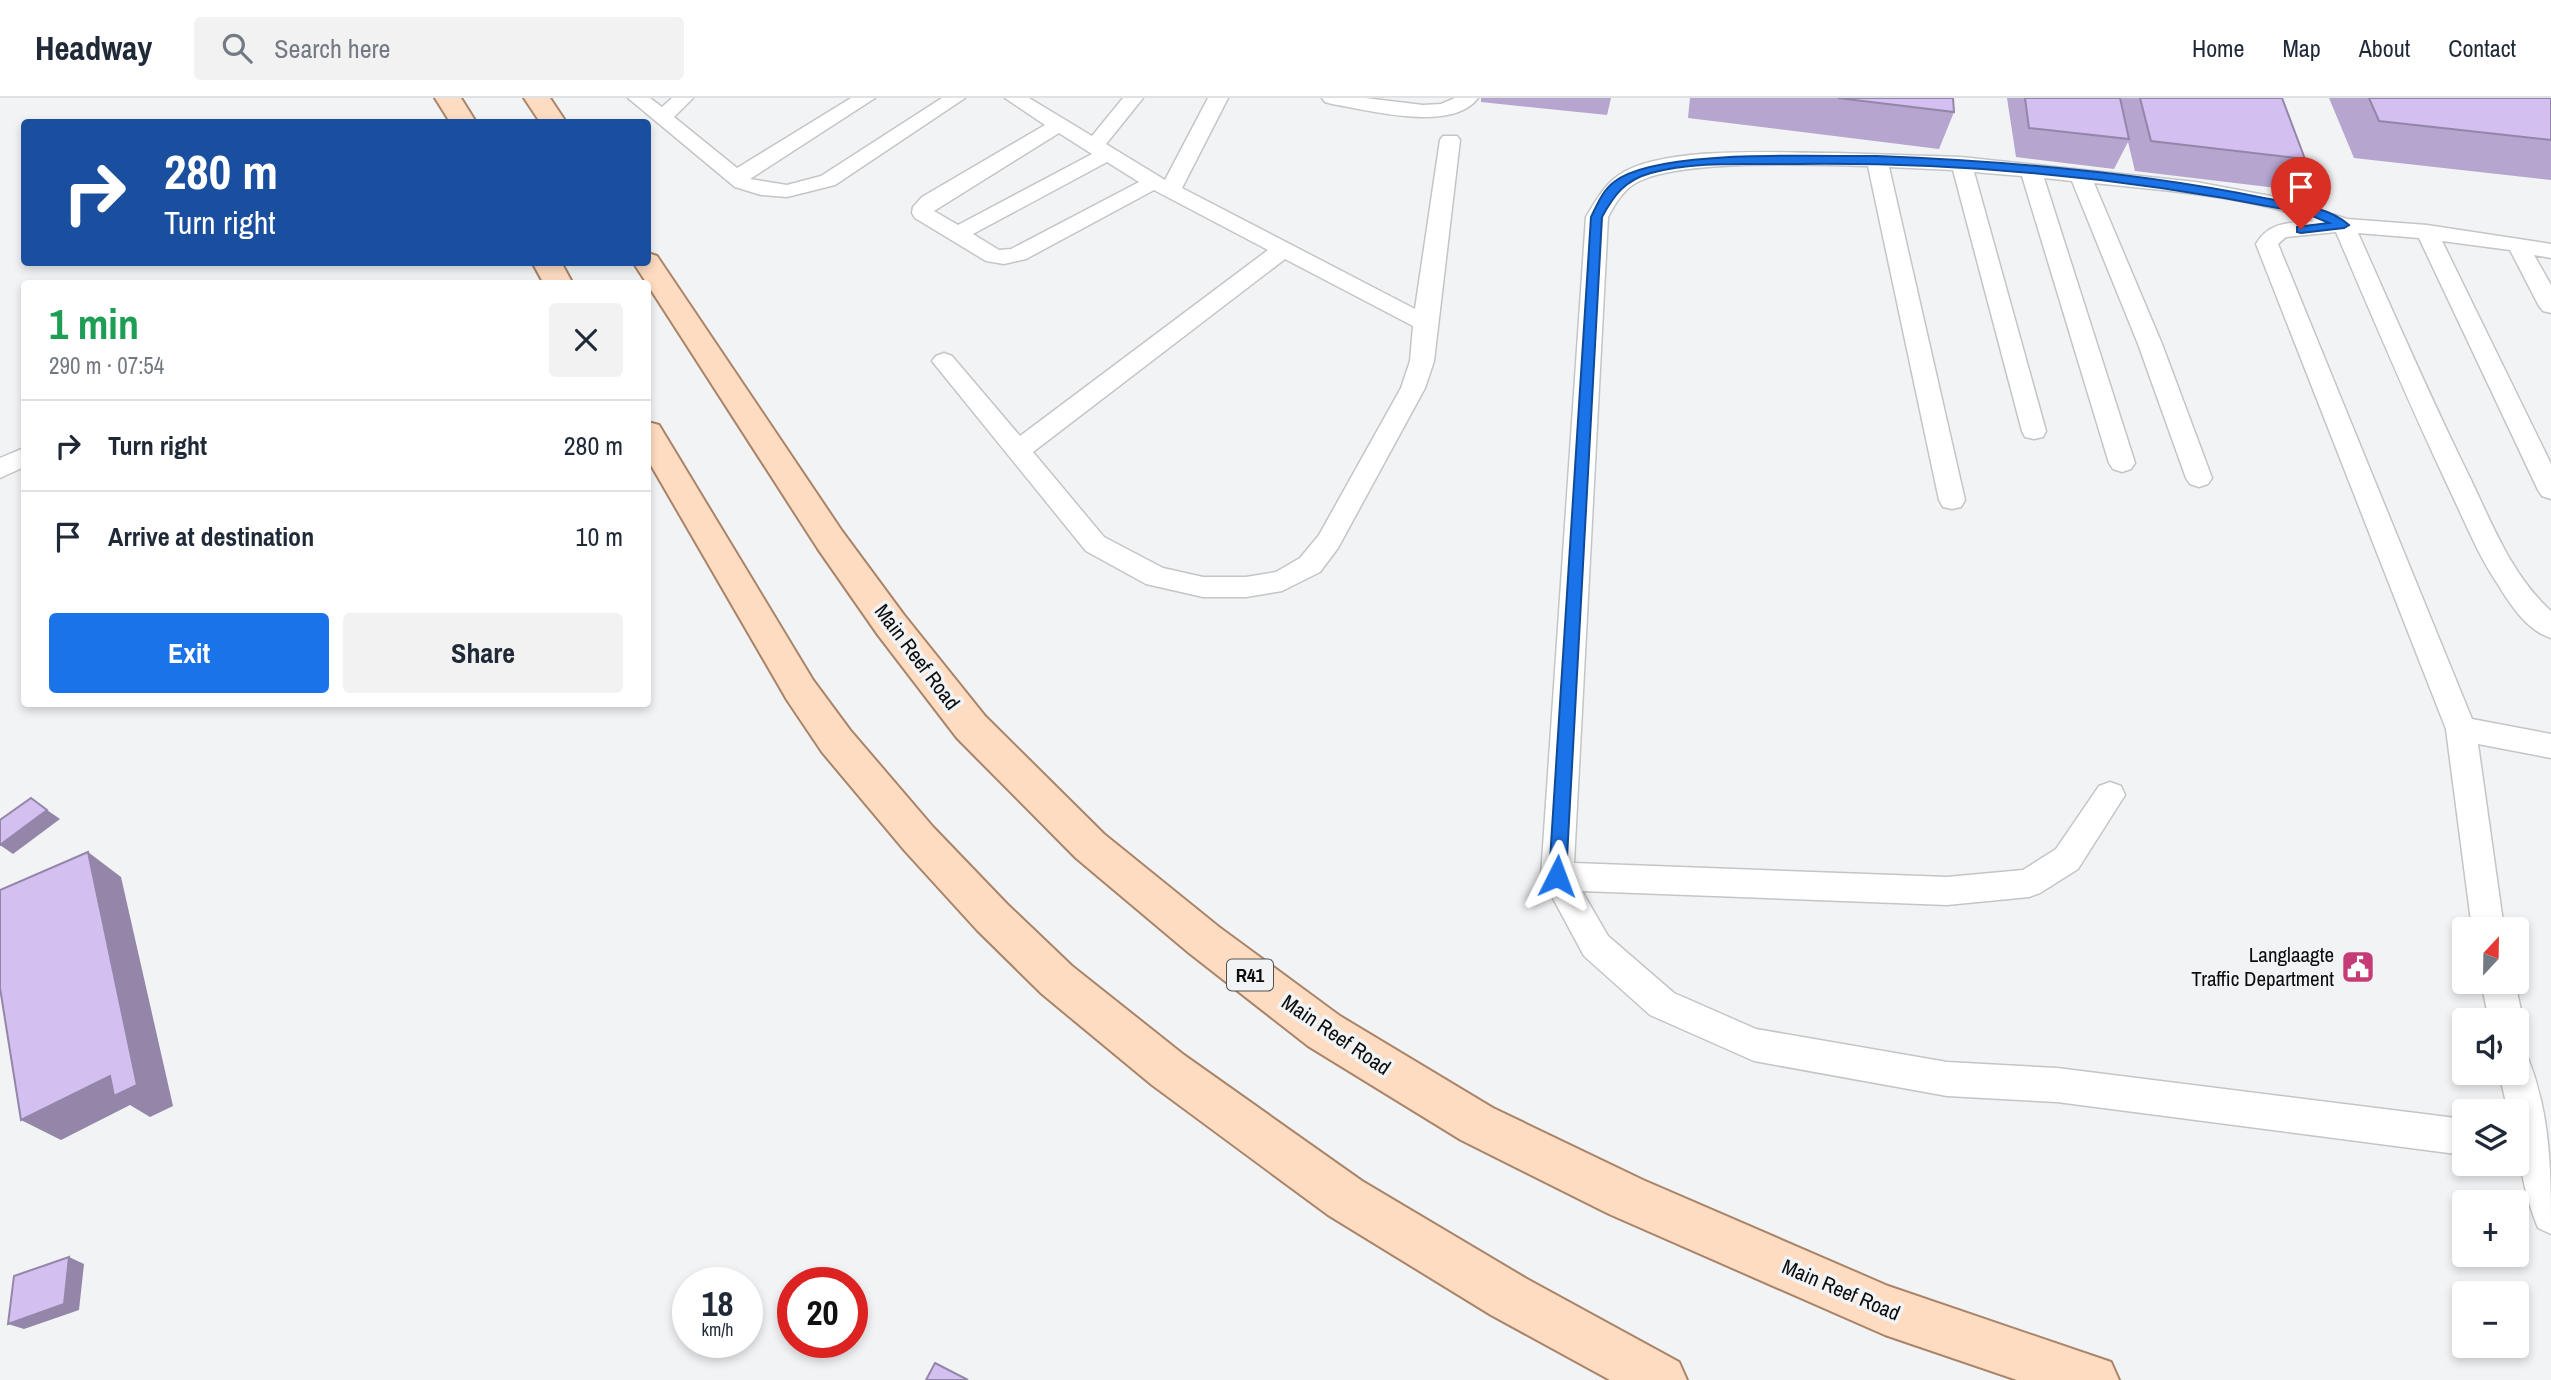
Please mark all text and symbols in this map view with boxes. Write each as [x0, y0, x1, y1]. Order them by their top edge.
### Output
search box [194, 17, 684, 80]
text: Headway [35, 26, 152, 70]
icon: search [218, 29, 256, 67]
text: Search here [274, 31, 390, 66]
text: Home [2192, 32, 2244, 64]
text: Map [2282, 32, 2321, 64]
text: About [2359, 32, 2410, 64]
text: Contact [2448, 32, 2516, 64]
text: 280 m [164, 138, 278, 204]
icon: right [49, 147, 140, 238]
pin [2271, 157, 2331, 229]
icon: arrive [2282, 168, 2320, 206]
text: Turn right [164, 201, 276, 244]
text: 1 min [49, 296, 139, 352]
button: close [549, 303, 623, 377]
text: 290 m · 07:54 [49, 350, 164, 381]
icon: right [49, 427, 87, 465]
text: Turn right [108, 428, 207, 463]
text: 280 m [564, 428, 623, 463]
icon: arrive [49, 518, 87, 556]
text: Arrive at destination [108, 519, 314, 554]
text: 10 m [576, 519, 623, 554]
street label: Main Reef Road [868, 598, 967, 715]
button: Exit [49, 613, 329, 693]
button: Share [343, 613, 623, 693]
position arrow [1520, 839, 1594, 913]
north arrow [2452, 917, 2529, 994]
map controls [2452, 917, 2529, 1358]
place label: Langlaagte Traffic Department [2191, 940, 2334, 993]
public building icon: Langlaagte Traffic Department [2339, 948, 2377, 986]
road number: R41 [1227, 960, 1273, 990]
street label: Main Reef Road [1276, 988, 1396, 1082]
button: sound [2452, 1008, 2529, 1085]
button: layers [2452, 1099, 2529, 1176]
button: + [2452, 1190, 2529, 1267]
street label: Main Reef Road [1778, 1252, 1905, 1327]
speed limit sign: 20 [777, 1267, 868, 1358]
text: 18 [702, 1280, 733, 1327]
button: − [2452, 1281, 2529, 1358]
text: km/h [702, 1317, 734, 1342]

